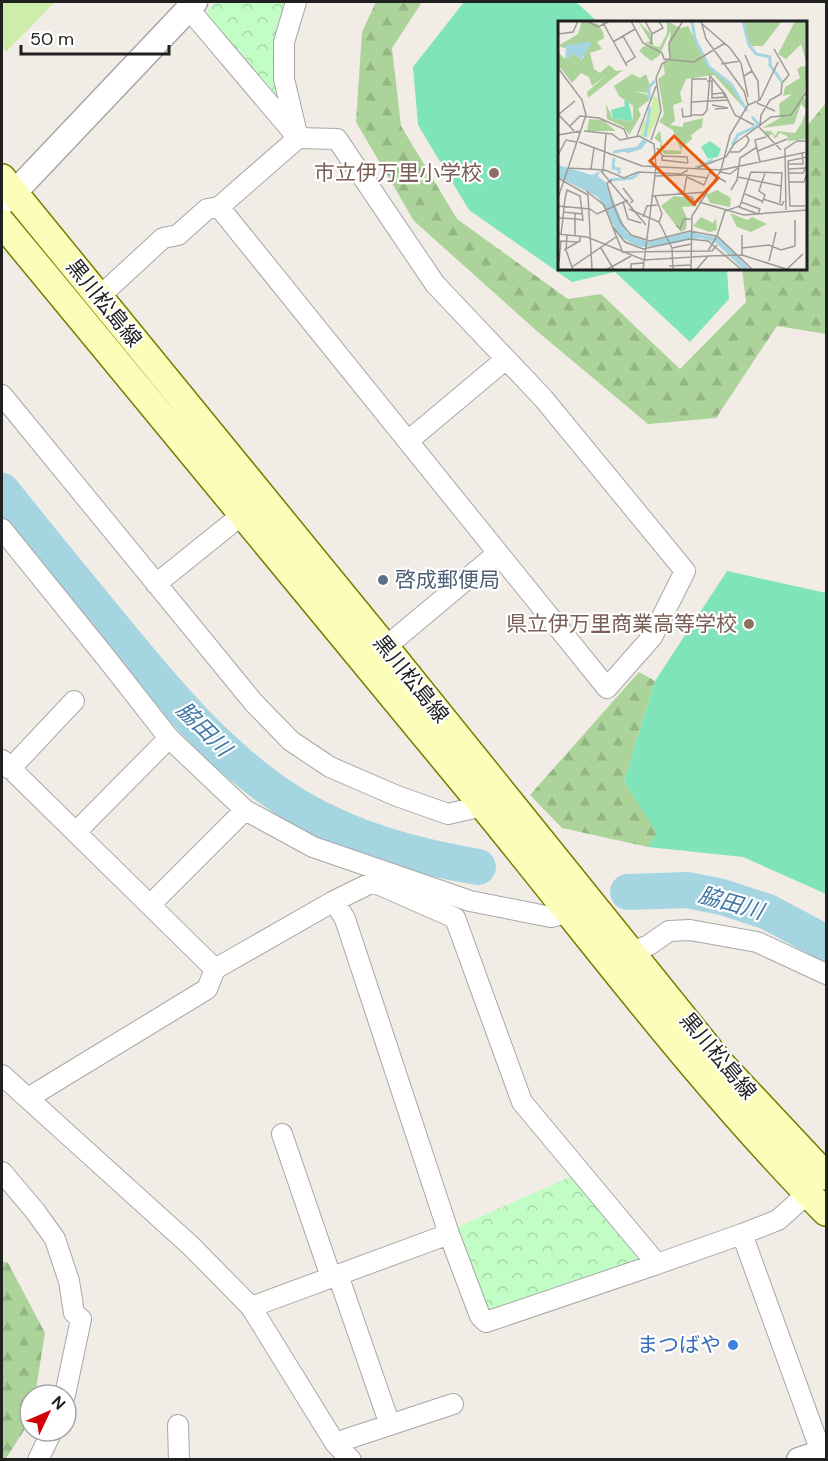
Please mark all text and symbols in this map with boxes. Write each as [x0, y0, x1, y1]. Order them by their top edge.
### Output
scale bar [21, 18, 170, 56]
inset map [558, 21, 807, 270]
text: 50 m [30, 27, 74, 51]
place label: 市立伊万里小学校 [314, 159, 482, 187]
marker: 市立伊万里小学校 [487, 166, 501, 180]
street label: 黒川松島線 [60, 253, 148, 353]
place label: 啓成郵便局 [395, 566, 500, 594]
marker: 啓成郵便局 [376, 573, 390, 587]
place label: 県立伊万里商業高等学校 [506, 610, 737, 638]
marker: 県立伊万里商業高等学校 [742, 617, 756, 631]
street label: 黒川松島線 [367, 629, 455, 729]
water label: 脇田川 [170, 695, 239, 764]
water label: 脇田川 [695, 880, 769, 927]
street label: 黒川松島線 [674, 1007, 762, 1105]
place label: まつばや [637, 1331, 721, 1359]
marker: まつばや [726, 1338, 740, 1352]
north arrow [18, 1383, 78, 1443]
text: N [47, 1391, 70, 1414]

